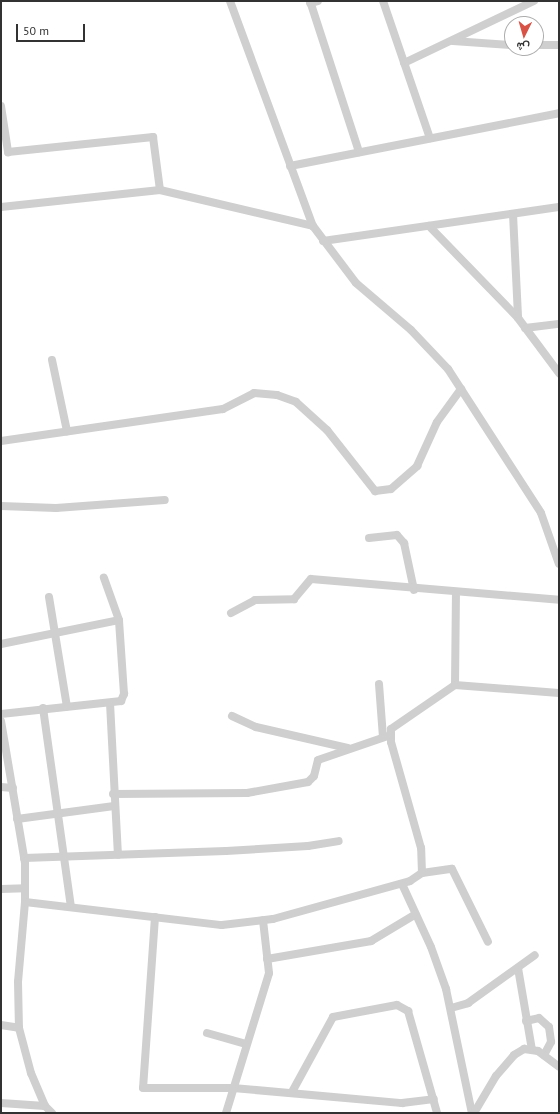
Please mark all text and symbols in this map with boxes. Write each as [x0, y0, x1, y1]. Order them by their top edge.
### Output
scale bar [18, 16, 87, 42]
north arrow [504, 16, 544, 56]
text: 50 m [23, 23, 49, 38]
text: ش [516, 39, 530, 55]

